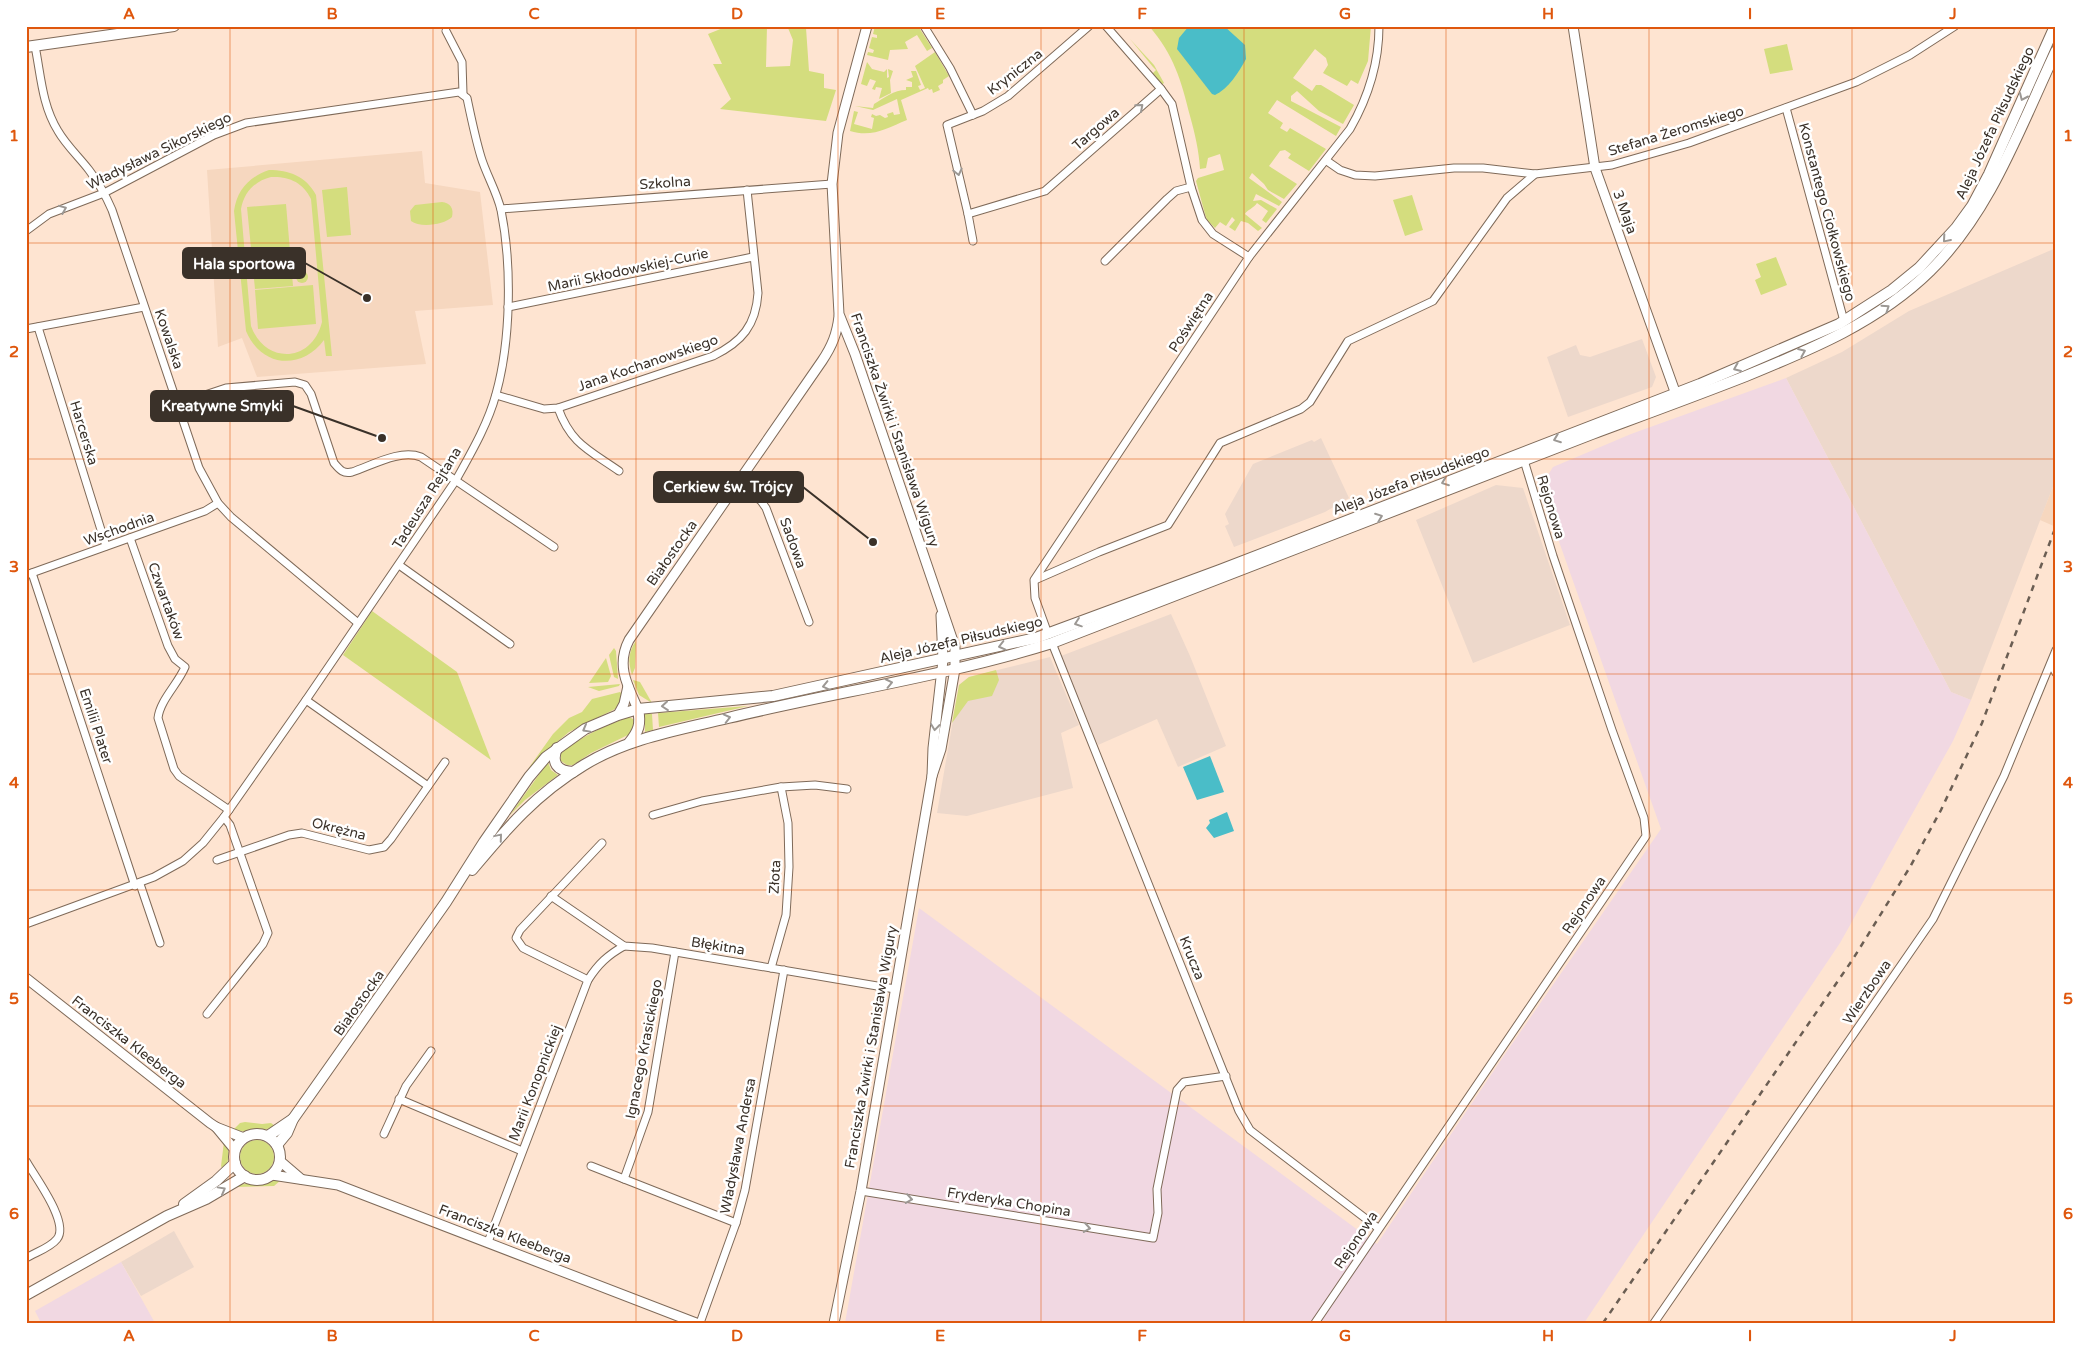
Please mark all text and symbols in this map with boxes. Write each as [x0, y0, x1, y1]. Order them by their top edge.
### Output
text: A [123, 4, 135, 24]
text: B [326, 4, 338, 24]
text: C [528, 4, 540, 24]
text: D [731, 4, 743, 24]
text: E [935, 4, 945, 24]
text: F [1137, 4, 1147, 24]
text: G [1339, 4, 1351, 24]
text: H [1542, 4, 1554, 24]
text: I [1748, 4, 1752, 24]
text: J [1948, 4, 1957, 24]
street label: Aleja Józefa Piłsudskiego [1952, 44, 2038, 202]
street label: Kryniczna [984, 45, 1046, 99]
one-way arrow [2019, 92, 2029, 101]
street label: Stefana Żeromskiego [1606, 102, 1746, 160]
street label: Targowa [1069, 104, 1123, 154]
one-way arrow [1134, 105, 1143, 113]
street label: Władysława Sikorskiego [84, 108, 234, 194]
street label: Konstantego Ciołkowskiego [1795, 121, 1859, 303]
text: 1 [9, 126, 19, 146]
text: 1 [2063, 126, 2073, 146]
one-way arrow [952, 167, 963, 176]
street label: Szkolna [639, 173, 691, 193]
street label: 3 Maja [1609, 188, 1641, 236]
one-way arrow [58, 204, 67, 215]
one-way arrow [1943, 234, 1952, 243]
street label: Marii Skłodowskiej-Curie [546, 245, 710, 295]
callout: Hala sportowa [183, 248, 305, 278]
text: Hala sportowa [193, 255, 295, 274]
street label: Poświętna [1165, 289, 1217, 355]
one-way arrow [1880, 305, 1889, 314]
street label: Kowalska [151, 307, 187, 371]
street label: Franciszka Żwirki i Stanisława Wigury [847, 311, 943, 550]
street label: Jana Kochanowskiego [576, 331, 720, 395]
text: 2 [9, 342, 19, 362]
text: 2 [2063, 342, 2073, 362]
one-way arrow [1798, 348, 1806, 358]
one-way arrow [1733, 362, 1742, 372]
callout: Kreatywne Smyki [151, 391, 293, 421]
text: Kreatywne Smyki [161, 397, 283, 416]
street label: Harcerska [66, 399, 102, 467]
one-way arrow [1553, 432, 1562, 443]
street label: Aleja Józefa Piłsudskiego [1330, 443, 1492, 519]
street label: Tadeusza Rejtana [389, 444, 465, 552]
callout: Cerkiew św. Trójcy [654, 472, 803, 502]
street label: Rejonowa [1533, 473, 1569, 541]
one-way arrow [1441, 476, 1450, 486]
text: Cerkiew św. Trójcy [663, 478, 793, 497]
street label: Wschodnia [82, 508, 156, 550]
one-way arrow [1374, 513, 1383, 523]
street label: Sadowa [776, 515, 810, 571]
street label: Białostocka [643, 517, 701, 589]
text: 3 [9, 557, 19, 577]
text: 3 [2063, 557, 2073, 577]
street label: Czwartaków [144, 560, 188, 642]
street label: Aleja Józefa Piłsudskiego [878, 613, 1044, 667]
one-way arrow [1075, 618, 1083, 628]
one-way arrow [997, 640, 1006, 651]
one-way arrow [884, 678, 893, 689]
one-way arrow [821, 680, 830, 691]
street label: Emilii Plater [76, 686, 116, 766]
one-way arrow [660, 701, 668, 712]
one-way arrow [723, 713, 732, 724]
one-way arrow [582, 722, 591, 732]
one-way arrow [930, 723, 941, 731]
text: 4 [9, 773, 19, 793]
text: 4 [2063, 773, 2073, 793]
street label: Okrężna [310, 814, 368, 844]
one-way arrow [494, 834, 503, 843]
street label: Złota [766, 859, 784, 895]
street label: Rejonowa [1559, 873, 1609, 937]
street label: Franciszka Żwirki i Stanisława Wigury [841, 924, 901, 1170]
street label: Błękitna [690, 933, 746, 959]
street label: Krucza [1176, 934, 1208, 982]
street label: Wierzbowa [1839, 957, 1895, 1027]
street label: Białostocka [330, 967, 388, 1039]
street label: Ignacego Krasickiego [622, 978, 666, 1120]
text: 5 [9, 989, 19, 1009]
text: 5 [2063, 989, 2073, 1009]
street label: Franciszka Kleeberga [68, 992, 190, 1092]
street label: Marii Konopnickiej [505, 1022, 565, 1144]
street label: Władysława Andersa [716, 1077, 760, 1215]
street label: Fryderyka Chopina [946, 1184, 1072, 1220]
one-way arrow [217, 1186, 226, 1196]
one-way arrow [905, 1193, 914, 1203]
street label: Franciszka Kleeberga [436, 1201, 574, 1267]
text: 6 [9, 1204, 19, 1224]
text: 6 [2063, 1204, 2073, 1224]
street label: Rejonowa [1331, 1208, 1381, 1272]
one-way arrow [1082, 1222, 1091, 1232]
text: A [123, 1326, 135, 1346]
text: B [326, 1326, 338, 1346]
text: C [528, 1326, 540, 1346]
text: D [731, 1326, 743, 1346]
text: E [935, 1326, 945, 1346]
text: F [1137, 1326, 1147, 1346]
text: G [1339, 1326, 1351, 1346]
text: H [1542, 1326, 1554, 1346]
text: I [1748, 1326, 1752, 1346]
text: J [1948, 1326, 1957, 1346]

